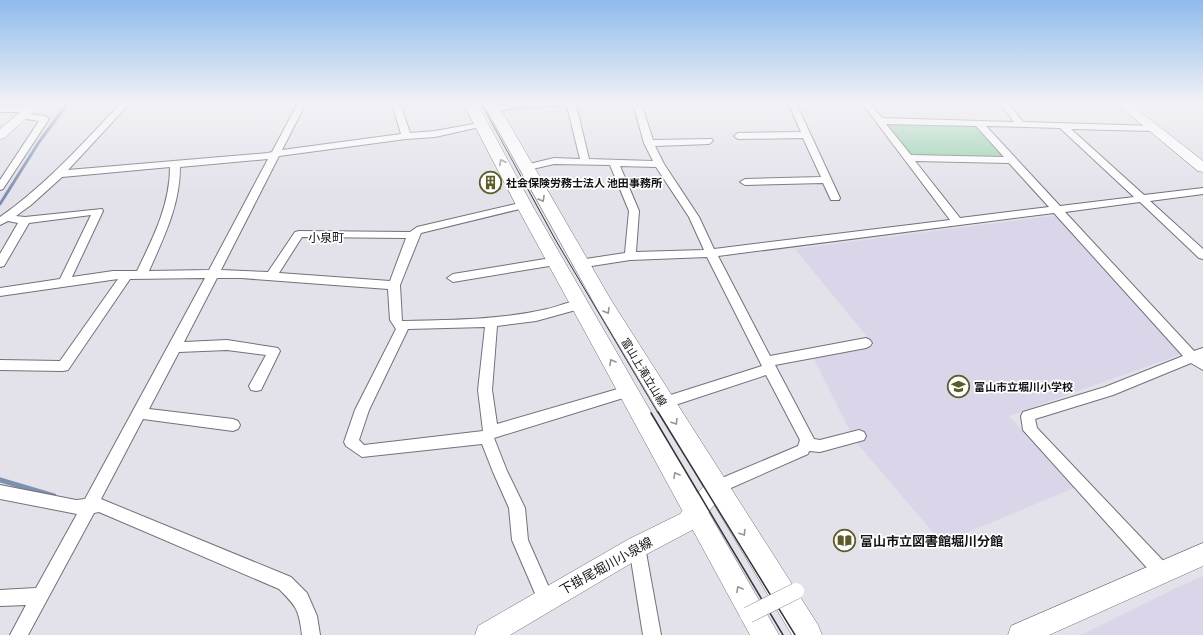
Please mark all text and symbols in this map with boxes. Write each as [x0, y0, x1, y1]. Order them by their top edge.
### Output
one-way arrow [499, 159, 507, 167]
building icon: 社会保険労務士法人 池田事務所 [478, 170, 504, 196]
place label: 社会保険労務士法人 池田事務所 [506, 177, 662, 189]
one-way arrow [537, 195, 544, 202]
district label: 小泉町 [308, 231, 344, 245]
one-way arrow [603, 307, 610, 314]
street label: 富山上滝立山線 [619, 336, 669, 408]
one-way arrow [609, 359, 616, 366]
school or university icon: 富山市立堀川小学校 [946, 374, 972, 400]
place label: 富山市立堀川小学校 [974, 381, 1073, 393]
one-way arrow [670, 418, 677, 425]
one-way arrow [674, 472, 681, 479]
library icon: 富山市立図書館堀川分館 [831, 528, 857, 554]
one-way arrow [739, 529, 746, 536]
street label: 下掛尾堀川小泉線 [557, 534, 655, 598]
place label: 富山市立図書館堀川分館 [860, 534, 1003, 549]
one-way arrow [737, 586, 744, 593]

